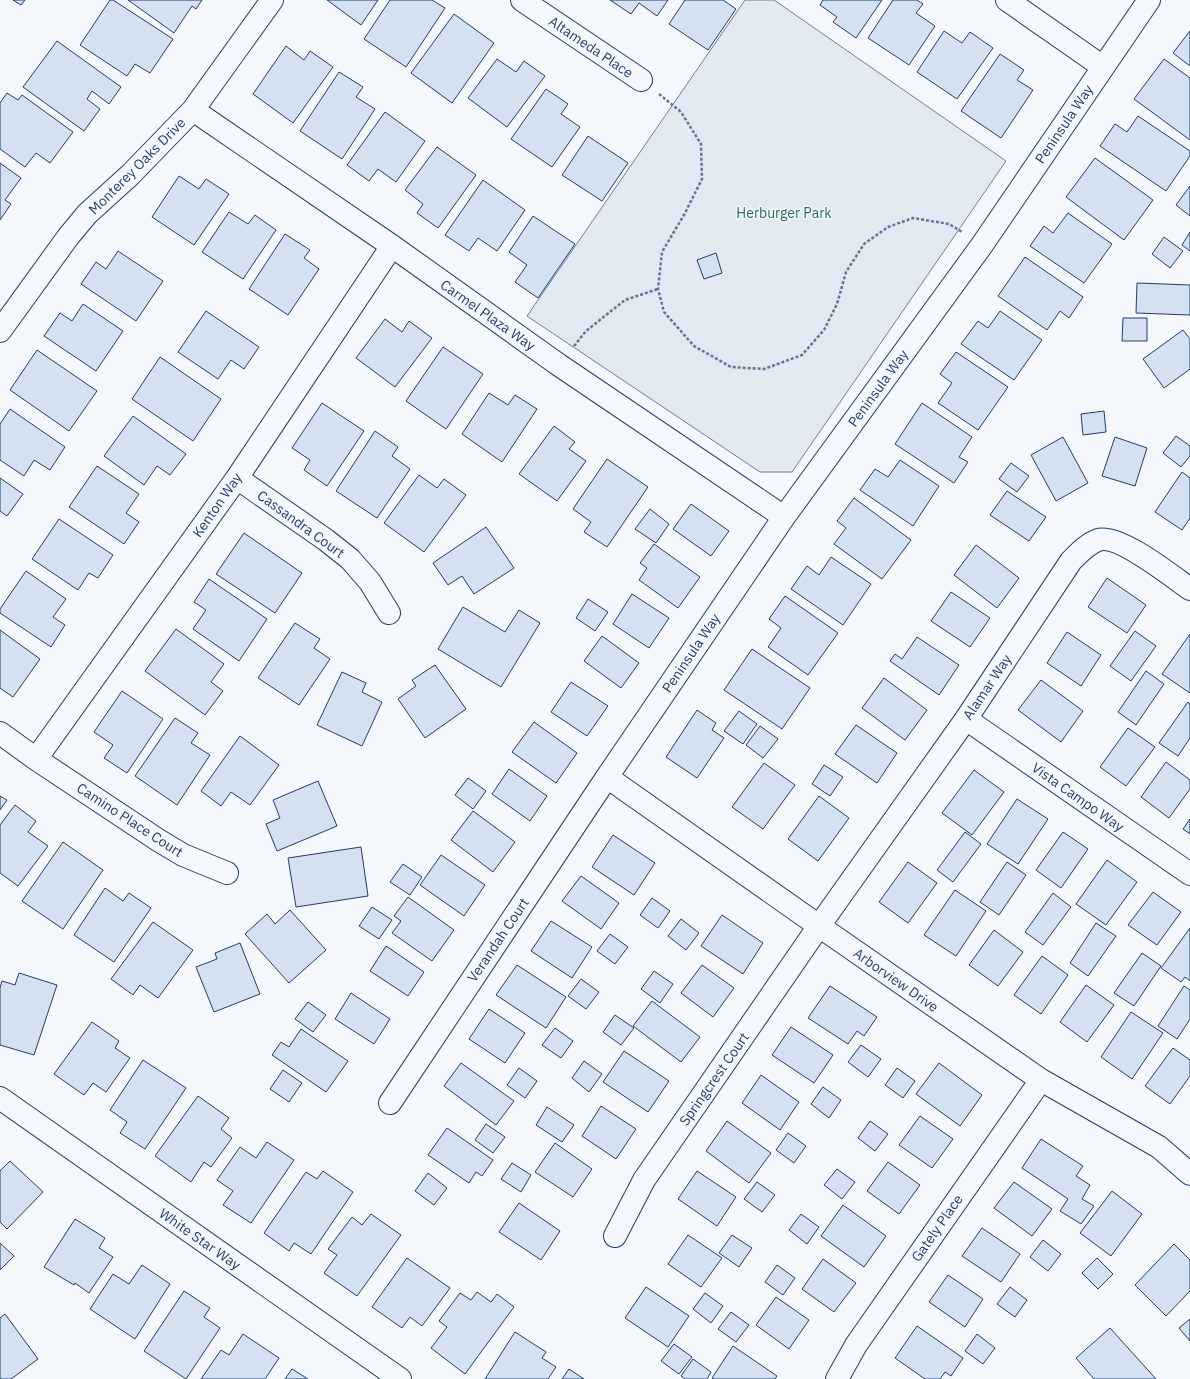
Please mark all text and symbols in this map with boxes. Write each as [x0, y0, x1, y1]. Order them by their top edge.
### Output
street label: Altameda Place [545, 12, 637, 82]
street label: Peninsula Way [1031, 81, 1097, 167]
street label: Monterey Oaks Drive [85, 113, 190, 218]
park label: Herburger Park [736, 204, 832, 222]
street label: Carmel Plaza Way [437, 275, 539, 355]
street label: Peninsula Way [844, 346, 912, 430]
street label: Kenton Way [188, 469, 246, 541]
street label: Cassandra Court [254, 486, 348, 562]
street label: Peninsula Way [658, 610, 724, 696]
street label: Alamar Way [959, 651, 1015, 723]
street label: Vista Campo Way [1028, 758, 1128, 836]
street label: Camino Place Court [73, 779, 187, 861]
street label: Verandah Court [463, 894, 533, 986]
street label: Arborview Drive [850, 944, 942, 1016]
street label: Springcrest Court [675, 1029, 753, 1129]
street label: Gately Place [907, 1191, 967, 1265]
street label: White Star Way [156, 1204, 244, 1274]

